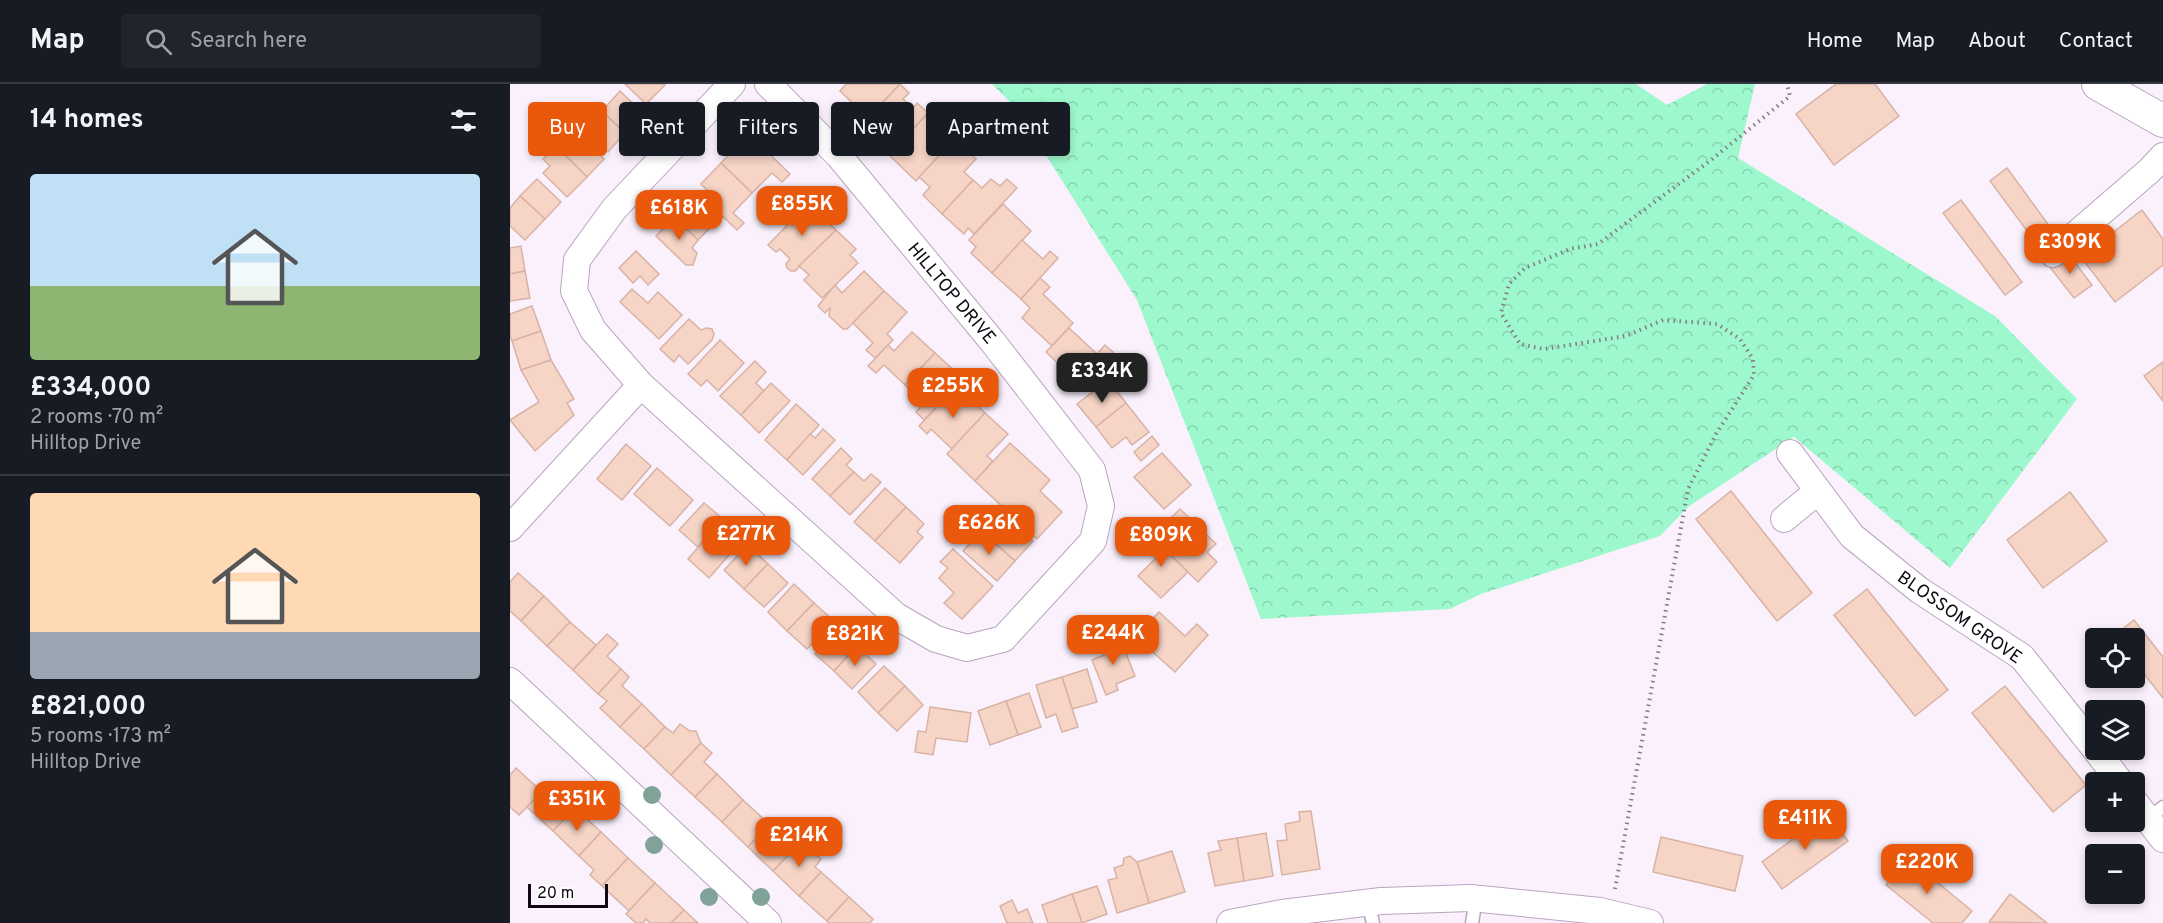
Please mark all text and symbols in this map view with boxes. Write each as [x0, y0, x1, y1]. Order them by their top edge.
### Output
search box [121, 14, 541, 68]
text: Map [30, 23, 85, 59]
icon: search [142, 25, 175, 58]
text: Search here [190, 28, 307, 55]
text: Home [1807, 28, 1863, 55]
text: Map [1896, 28, 1935, 55]
text: About [1968, 28, 2026, 55]
text: Contact [2059, 28, 2133, 55]
chip: Buy [528, 102, 607, 156]
chip: Rent [619, 102, 705, 156]
chip: Filters [717, 102, 819, 156]
chip: New [831, 102, 914, 156]
chip: Apartment [926, 102, 1070, 156]
text: 14 homes [30, 104, 144, 137]
icon: filters [447, 104, 480, 137]
pin: £855K [760, 186, 844, 237]
pin: £618K [637, 190, 721, 241]
text: £855K [770, 192, 834, 218]
text: £618K [649, 196, 709, 222]
icon: home [201, 213, 309, 321]
pin: £309K [2028, 224, 2112, 275]
text: £309K [2038, 230, 2102, 256]
street label: HILLTOP DRIVE [902, 238, 1000, 350]
pin: £334K [1060, 353, 1144, 404]
text: £334K [1070, 359, 1134, 385]
pin: £255K [911, 368, 995, 419]
text: £334,000 [30, 372, 151, 405]
text: £255K [922, 374, 984, 400]
text: 2 rooms · 70 m² [30, 405, 163, 431]
text: Hilltop Drive [30, 431, 141, 457]
pin: £626K [947, 505, 1031, 556]
text: £626K [957, 511, 1021, 537]
pin: £277K [704, 516, 788, 567]
pin: £809K [1119, 517, 1203, 568]
text: £277K [716, 522, 776, 548]
text: £809K [1129, 523, 1193, 549]
icon: home [201, 532, 309, 640]
street label: BLOSSOM GROVE [1892, 567, 2026, 670]
pin: £244K [1071, 615, 1155, 666]
pin: £821K [813, 616, 897, 667]
text: £244K [1081, 621, 1145, 647]
text: £821K [826, 622, 884, 648]
map controls [2085, 628, 2145, 904]
button: locate [2085, 628, 2145, 688]
text: £821,000 [30, 691, 146, 724]
button: layers [2085, 700, 2145, 760]
text: 5 rooms · 173 m² [30, 724, 171, 750]
text: Hilltop Drive [30, 750, 141, 776]
button: + [2085, 772, 2145, 832]
pin: £351K [535, 781, 619, 832]
text: £351K [548, 787, 606, 813]
pin: £411K [1763, 800, 1847, 851]
text: £411K [1777, 806, 1833, 832]
pin: £214K [757, 817, 841, 868]
text: £214K [769, 823, 829, 849]
pin: £220K [1885, 844, 1969, 895]
button: − [2085, 844, 2145, 904]
text: £220K [1895, 850, 1959, 876]
scale bar [528, 881, 608, 908]
text: 20 m [537, 884, 574, 904]

